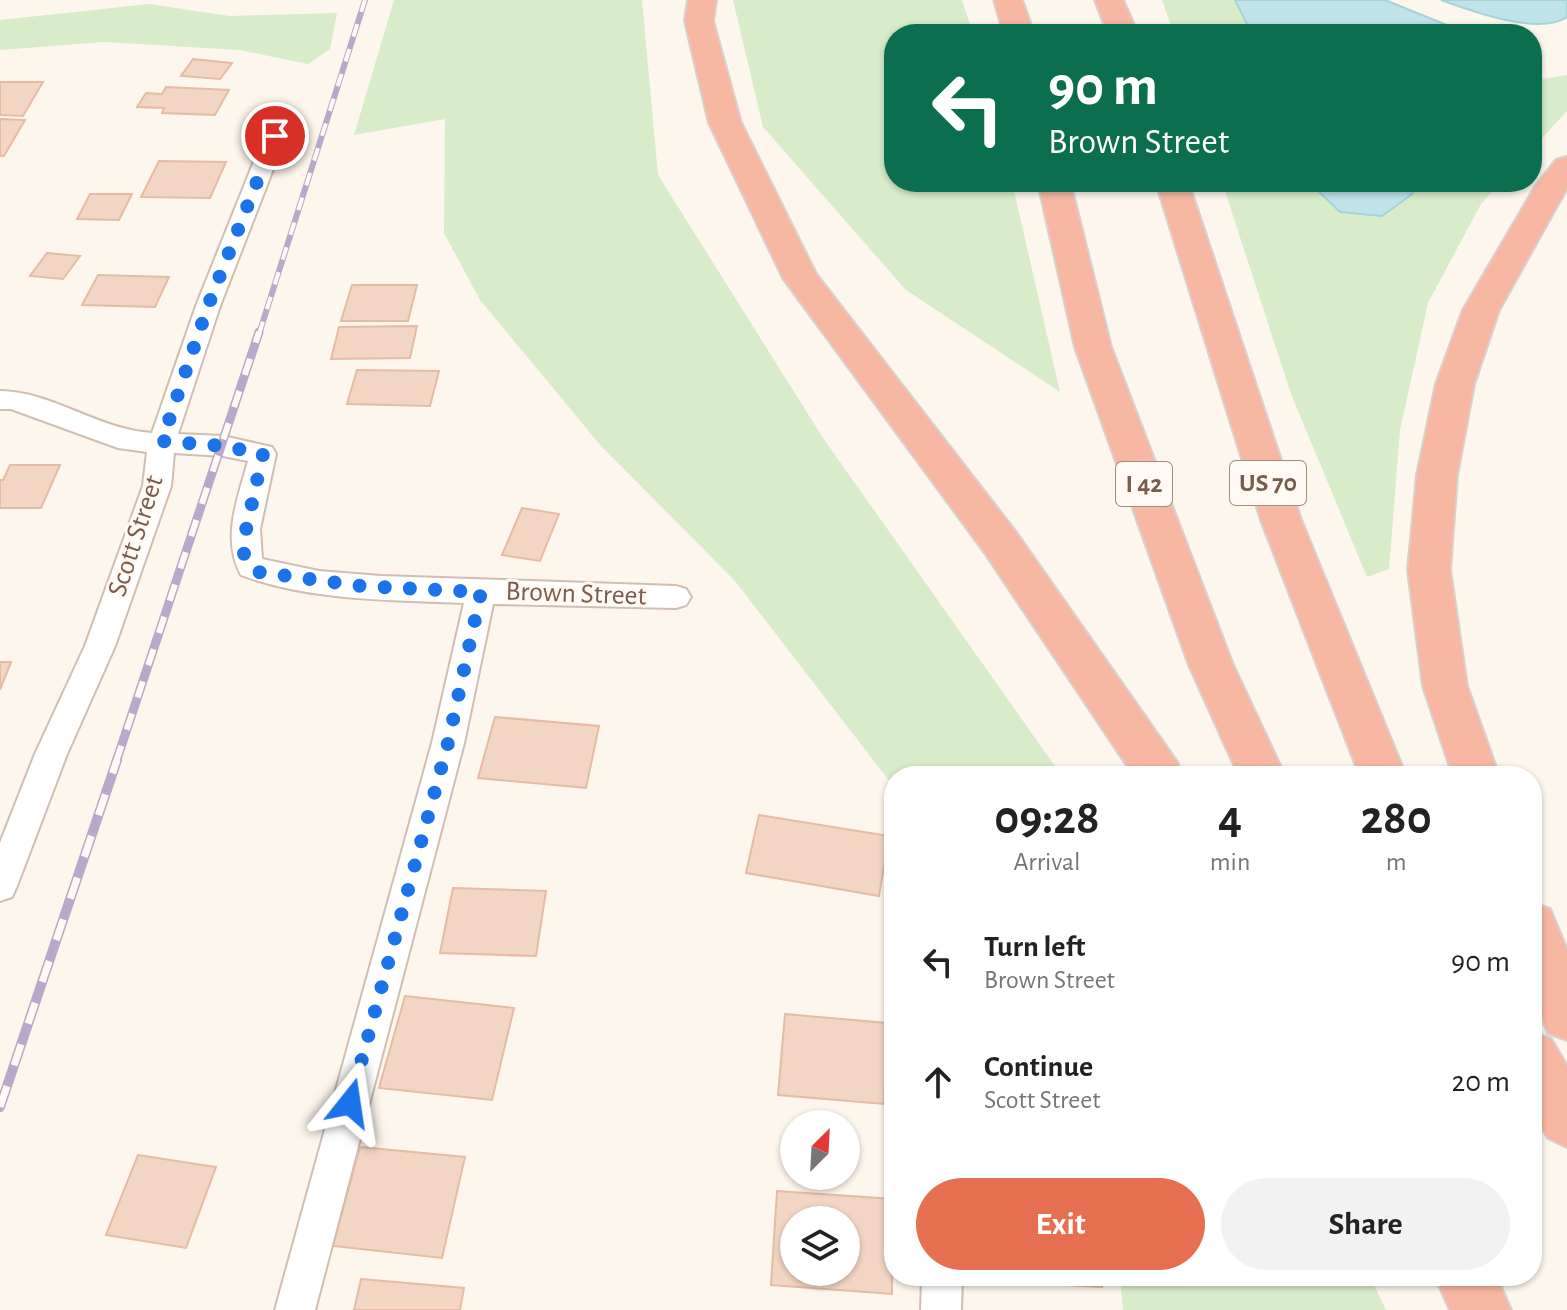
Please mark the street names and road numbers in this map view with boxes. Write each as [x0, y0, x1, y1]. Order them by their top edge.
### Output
road number: US 70 [1230, 461, 1306, 505]
road number: I 42 [1116, 462, 1172, 506]
street label: Scott Street [103, 472, 169, 600]
street label: Brown Street [505, 578, 647, 610]

